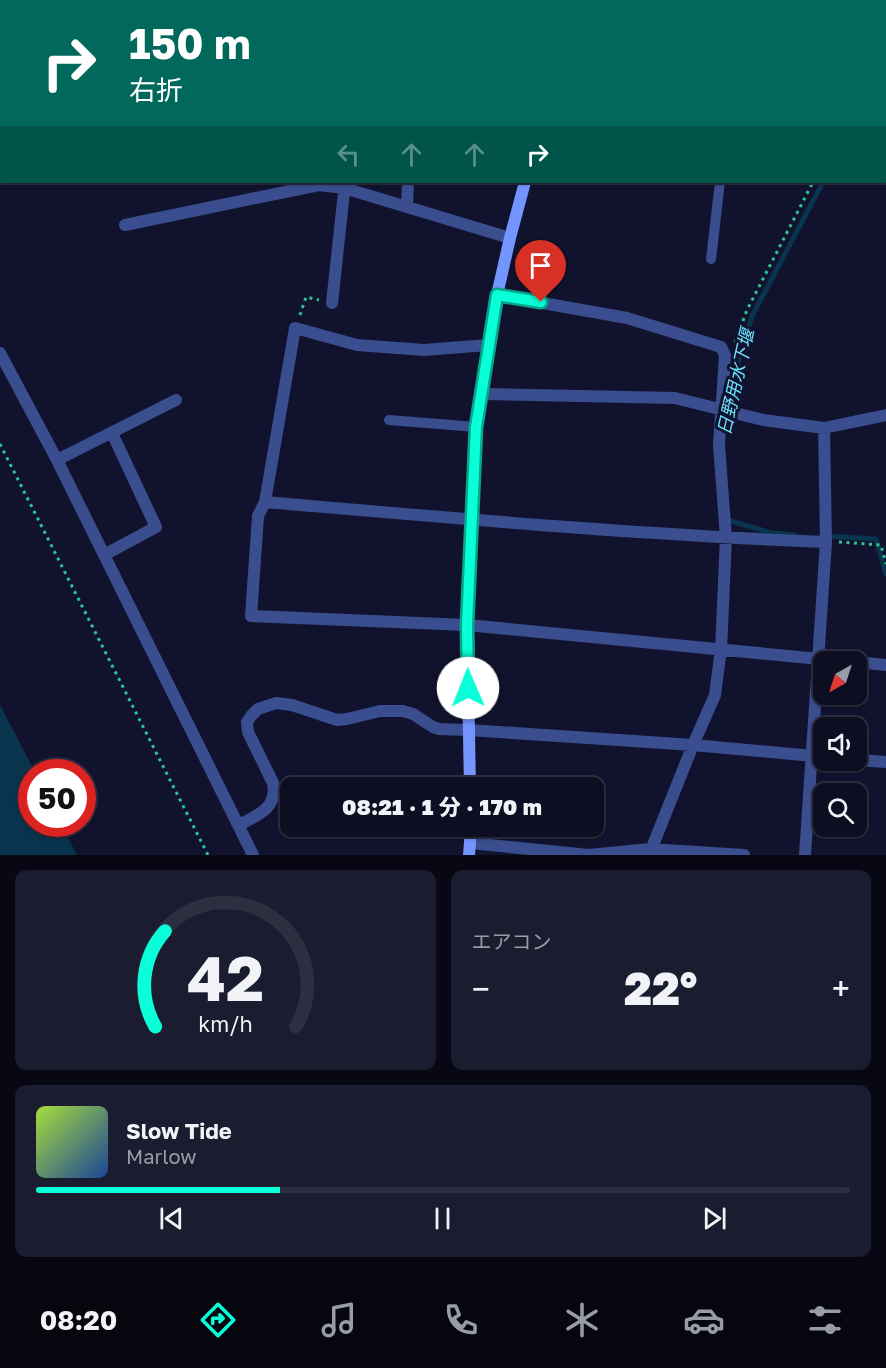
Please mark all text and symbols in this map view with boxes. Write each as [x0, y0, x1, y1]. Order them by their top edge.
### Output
text: 150 m [129, 18, 251, 68]
icon: right [30, 24, 108, 102]
text: 右折 [129, 74, 183, 106]
icon: left [332, 138, 365, 171]
icon: ahead [395, 138, 428, 171]
icon: ahead [458, 138, 491, 171]
icon: right [521, 138, 554, 171]
pin [515, 240, 566, 302]
icon: arrive [524, 249, 557, 282]
water label: 日野用水下堰 [712, 324, 759, 437]
north arrow [813, 651, 867, 705]
map controls [813, 651, 867, 837]
position arrow [436, 656, 500, 720]
button: sound [813, 717, 867, 771]
speed limit sign: 50 [18, 759, 96, 837]
button: search [813, 783, 867, 837]
text: 08:21 · 1 分 · 170 m [342, 793, 542, 820]
text: エアコン [472, 929, 552, 953]
text: 42 [187, 940, 264, 1015]
text: 22° [624, 961, 697, 1015]
text: − [472, 969, 490, 1008]
text: + [832, 969, 850, 1008]
text: km/h [198, 1011, 253, 1037]
text: Slow Tide [126, 1117, 232, 1144]
text: Marlow [126, 1144, 197, 1168]
icon: previous [155, 1202, 188, 1235]
icon: pause [426, 1202, 459, 1235]
icon: next [698, 1202, 731, 1235]
icon: directions [197, 1299, 239, 1341]
icon: music [318, 1299, 360, 1341]
icon: phone [440, 1299, 482, 1341]
icon: climate [561, 1299, 603, 1341]
icon: car [683, 1299, 725, 1341]
icon: filters [804, 1299, 846, 1341]
text: 08:20 [40, 1304, 117, 1336]

